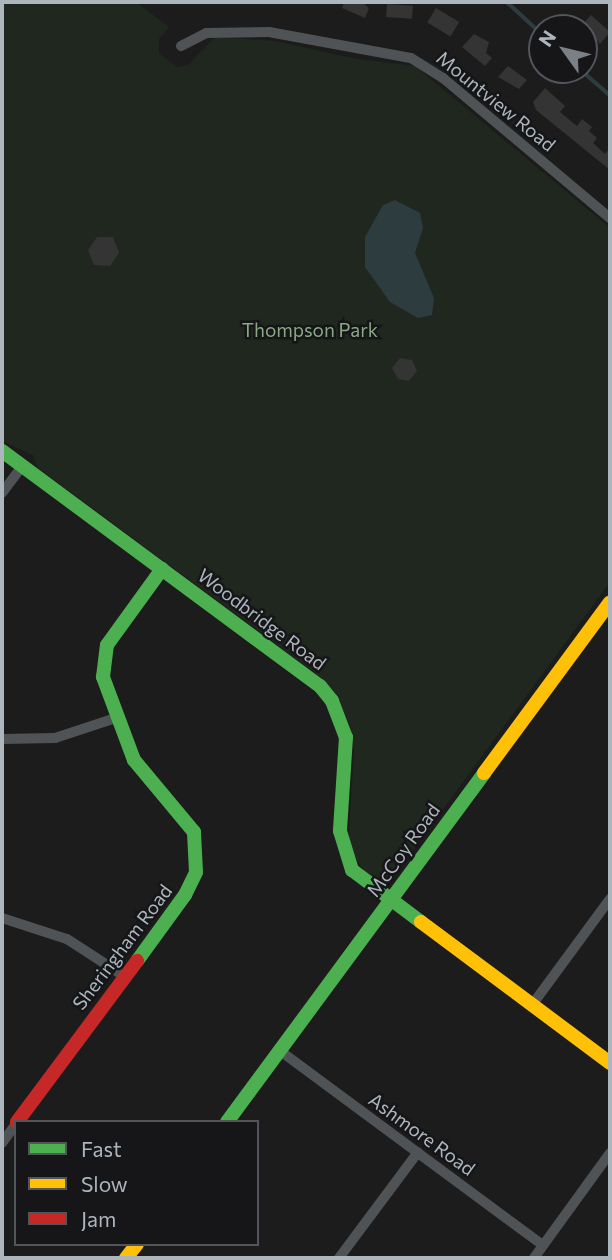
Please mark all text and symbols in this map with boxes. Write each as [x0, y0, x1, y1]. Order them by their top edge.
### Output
north arrow [528, 14, 598, 84]
text: N [533, 26, 560, 50]
street label: Mountview Road [432, 46, 560, 156]
park label: Thompson Park [242, 319, 378, 341]
street label: Woodbridge Road [193, 563, 331, 675]
street label: McCoy Road [362, 799, 444, 901]
street label: Sheringham Road [67, 880, 177, 1014]
street label: Ashmore Road [364, 1088, 480, 1180]
legend [14, 1120, 259, 1246]
text: Fast [81, 1136, 122, 1161]
text: Slow [81, 1171, 128, 1196]
text: Jam [81, 1206, 116, 1231]

